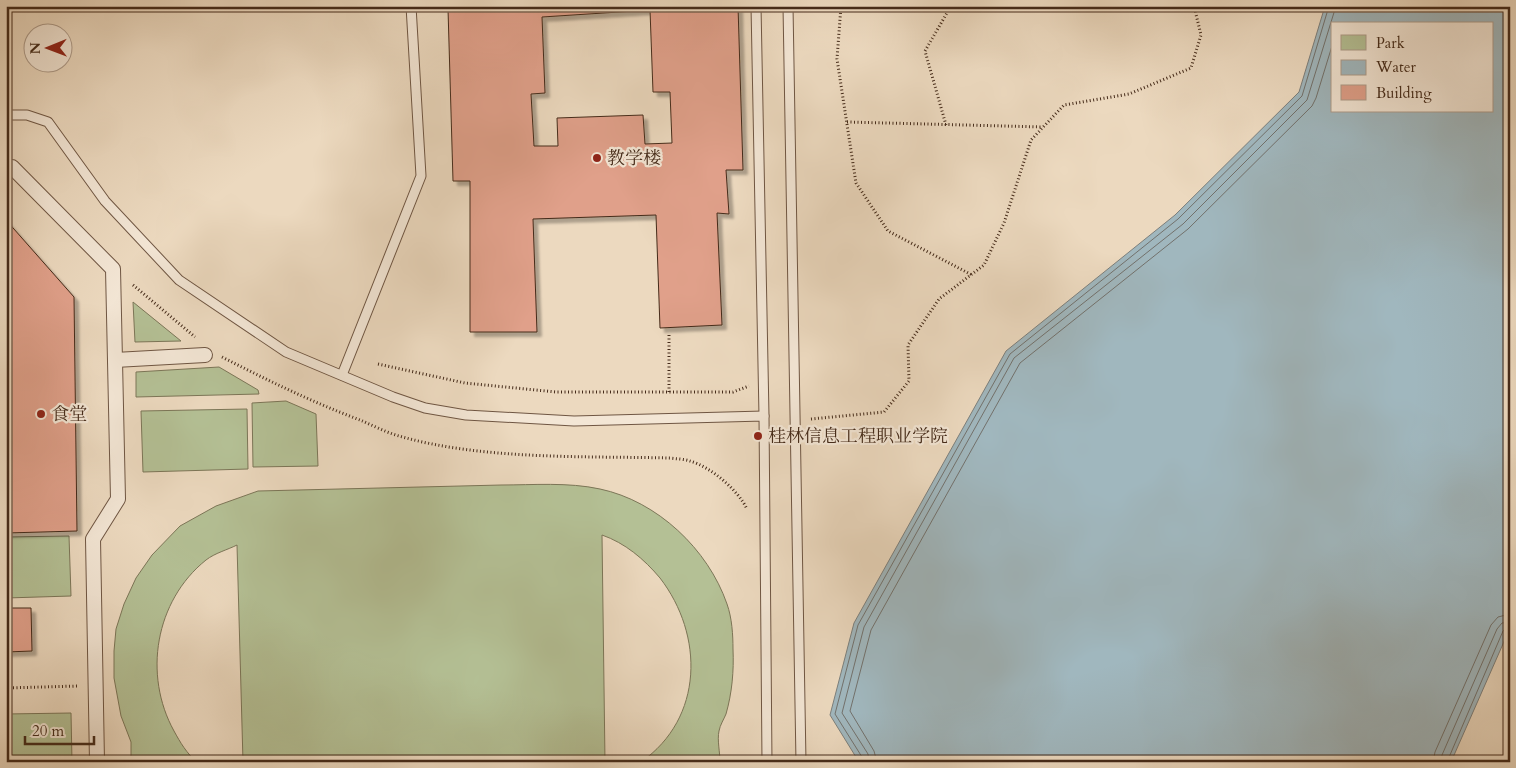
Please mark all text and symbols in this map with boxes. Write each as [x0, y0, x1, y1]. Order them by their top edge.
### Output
north arrow [22, 22, 72, 72]
legend [1331, 22, 1494, 112]
text: Park [1376, 33, 1405, 53]
text: N [26, 42, 45, 54]
text: Water [1375, 57, 1417, 77]
text: Building [1376, 83, 1432, 103]
place label: 教学楼 [607, 146, 661, 171]
marker: 教学楼 [591, 152, 603, 164]
place label: 食堂 [51, 402, 87, 427]
marker: 食堂 [35, 408, 47, 420]
place label: 桂林信息工程职业学院 [768, 424, 948, 449]
marker: 桂林信息工程职业学院 [752, 430, 764, 442]
scale bar [25, 713, 94, 745]
text: 20 m [32, 721, 64, 741]

